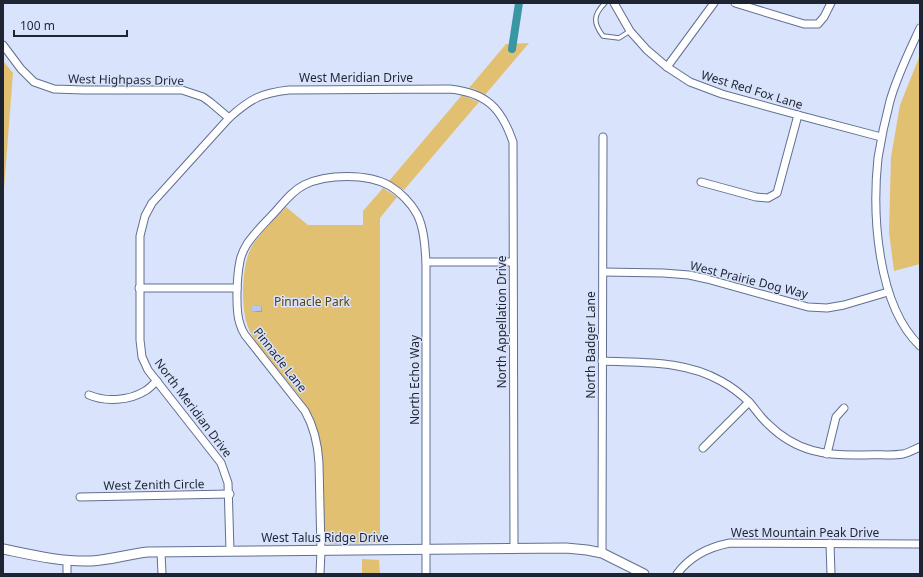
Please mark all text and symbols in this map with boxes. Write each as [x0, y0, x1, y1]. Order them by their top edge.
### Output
scale bar [14, 12, 127, 38]
text: 100 m [20, 17, 55, 34]
street label: West Red Fox Lane [699, 66, 805, 113]
street label: West Meridian Drive [299, 69, 413, 86]
street label: West Highpass Drive [68, 70, 184, 89]
street label: North Appellation Drive [493, 255, 510, 389]
street label: West Prairie Dog Way [688, 257, 811, 303]
street label: North Badger Lane [582, 291, 599, 399]
park label: Pinnacle Park [274, 293, 351, 310]
street label: Pinnacle Lane [250, 324, 311, 396]
street label: North Echo Way [406, 334, 423, 425]
street label: North Meridian Drive [151, 355, 236, 461]
street label: West Zenith Circle [103, 475, 205, 494]
street label: West Mountain Peak Drive [731, 524, 879, 541]
street label: West Talus Ridge Drive [261, 529, 389, 546]

